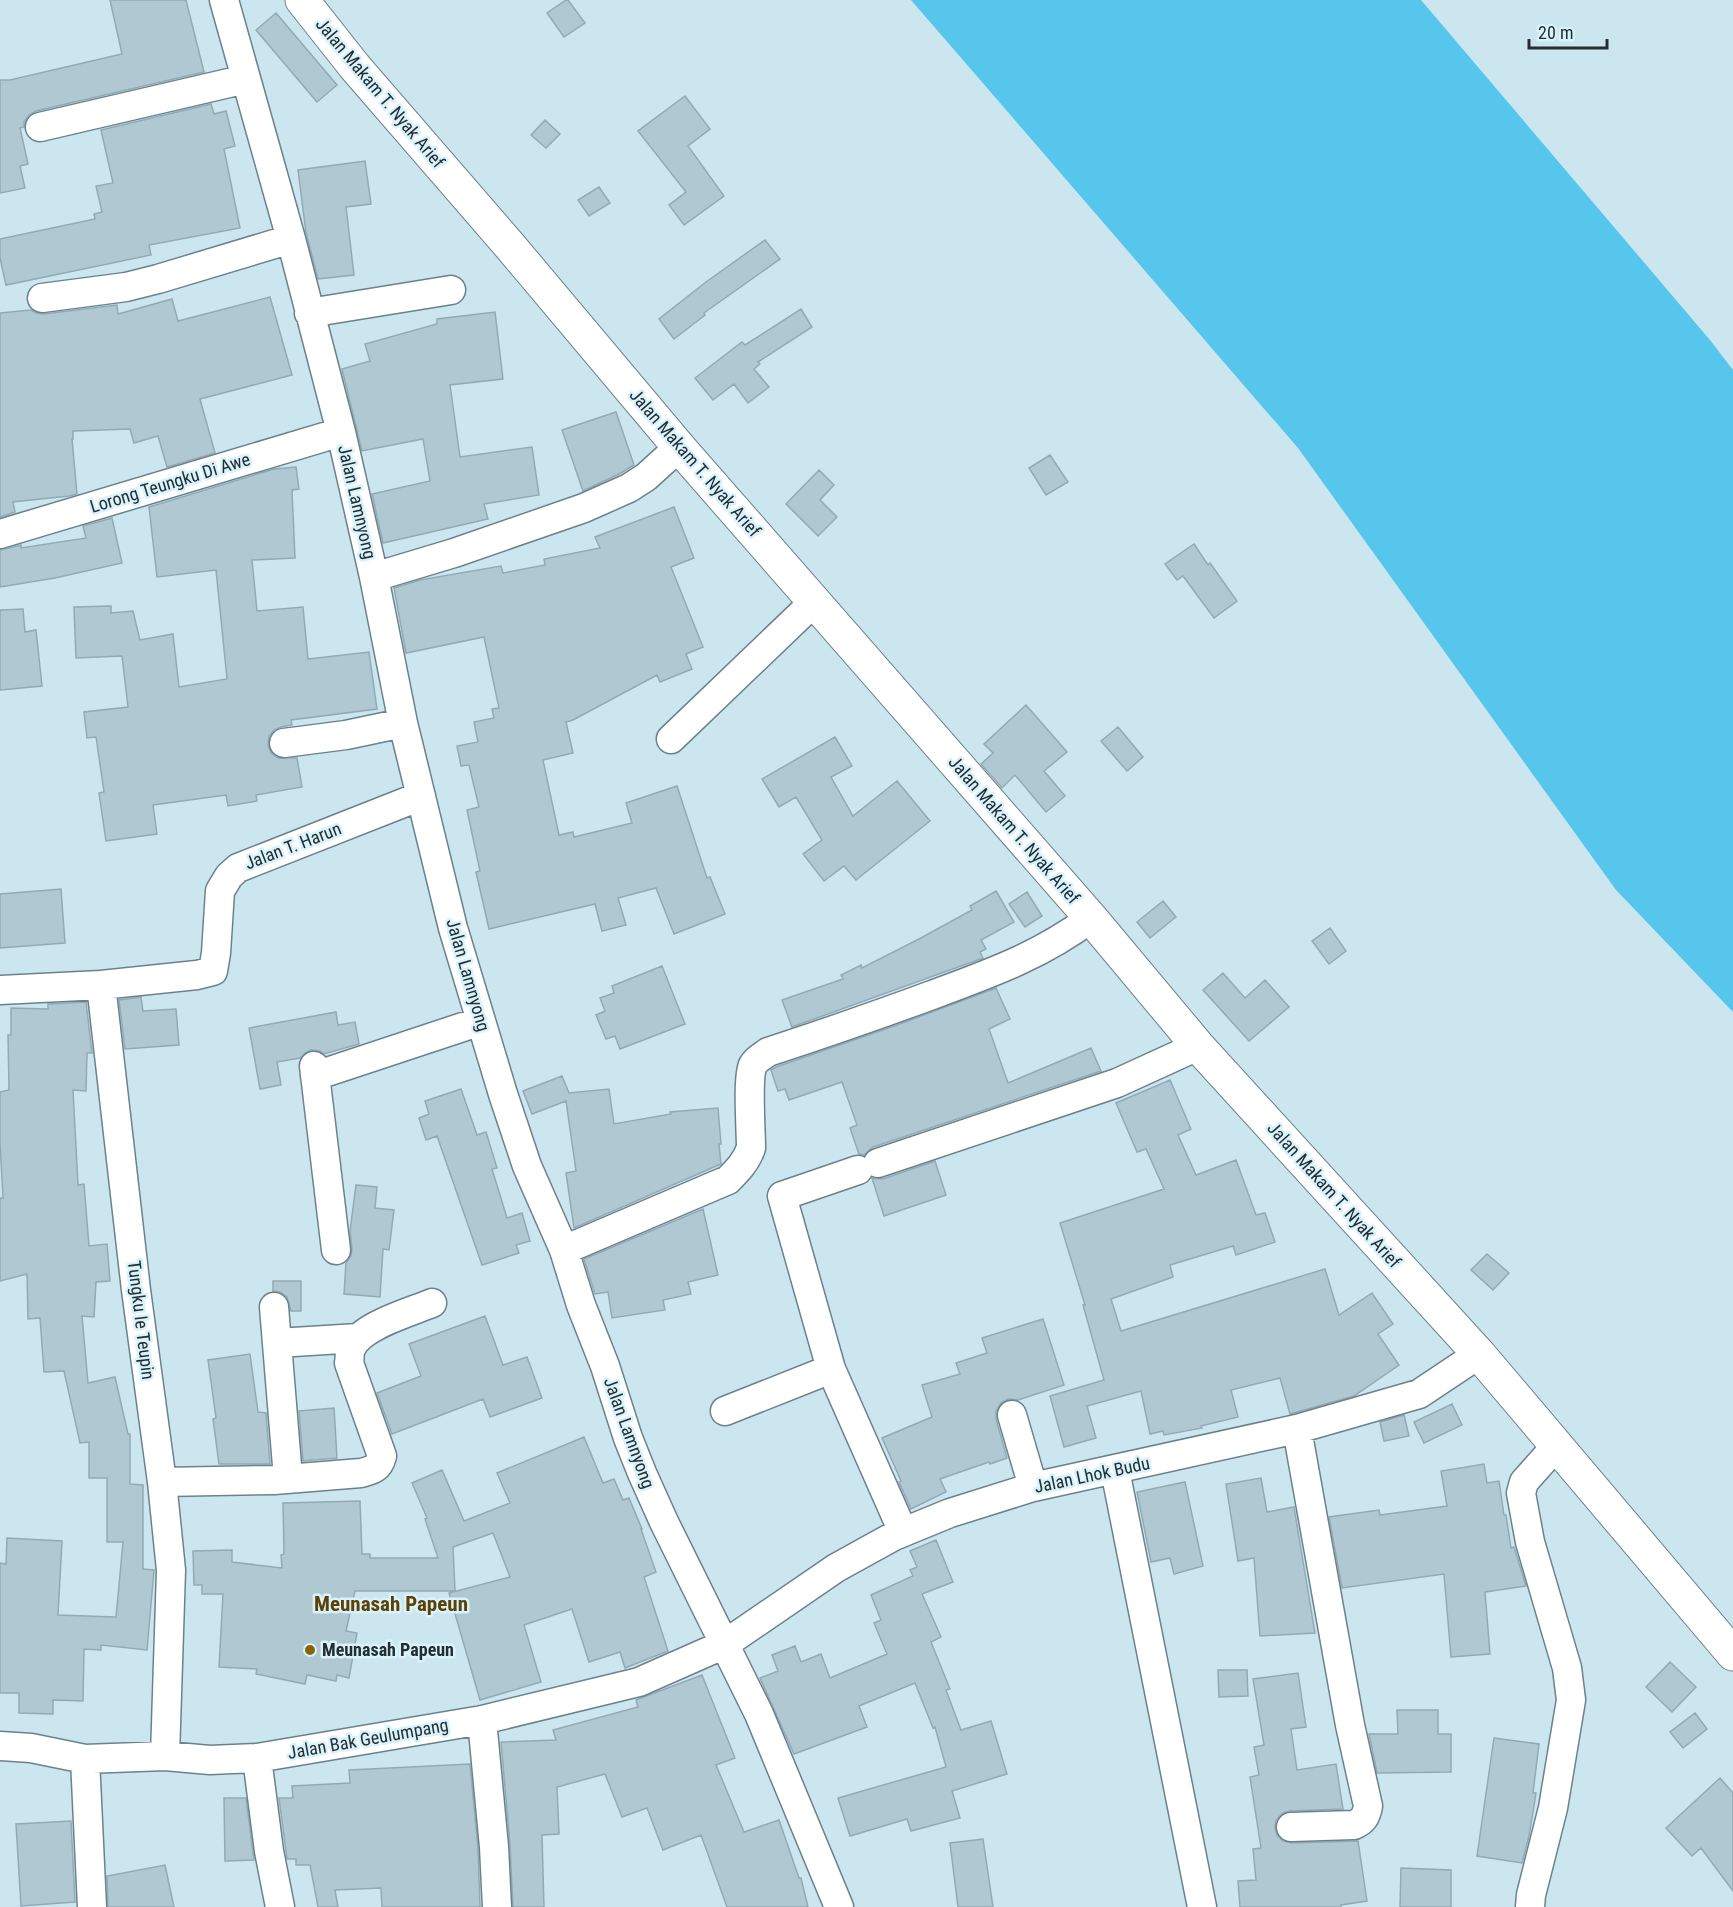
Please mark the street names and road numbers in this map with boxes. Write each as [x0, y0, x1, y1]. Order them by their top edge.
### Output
street label: Jalan Makam T. Nyak Arief [312, 14, 449, 172]
street label: Jalan Makam T. Nyak Arief [625, 384, 766, 541]
street label: Jalan Lamnyong [334, 443, 381, 561]
street label: Lorong Teungku Di Awe [87, 448, 252, 517]
street label: Jalan Makam T. Nyak Arief [944, 751, 1085, 908]
street label: Jalan T. Harun [242, 818, 344, 874]
street label: Jalan Lamnyong [442, 916, 495, 1034]
street label: Jalan Makam T. Nyak Arief [1263, 1117, 1406, 1272]
street label: Tungku Ie Teupin [124, 1259, 159, 1381]
street label: Jalan Lamnyong [600, 1375, 659, 1491]
street label: Jalan Lhok Budu [1032, 1452, 1152, 1497]
street label: Jalan Bak Geulumpang [286, 1714, 450, 1763]

